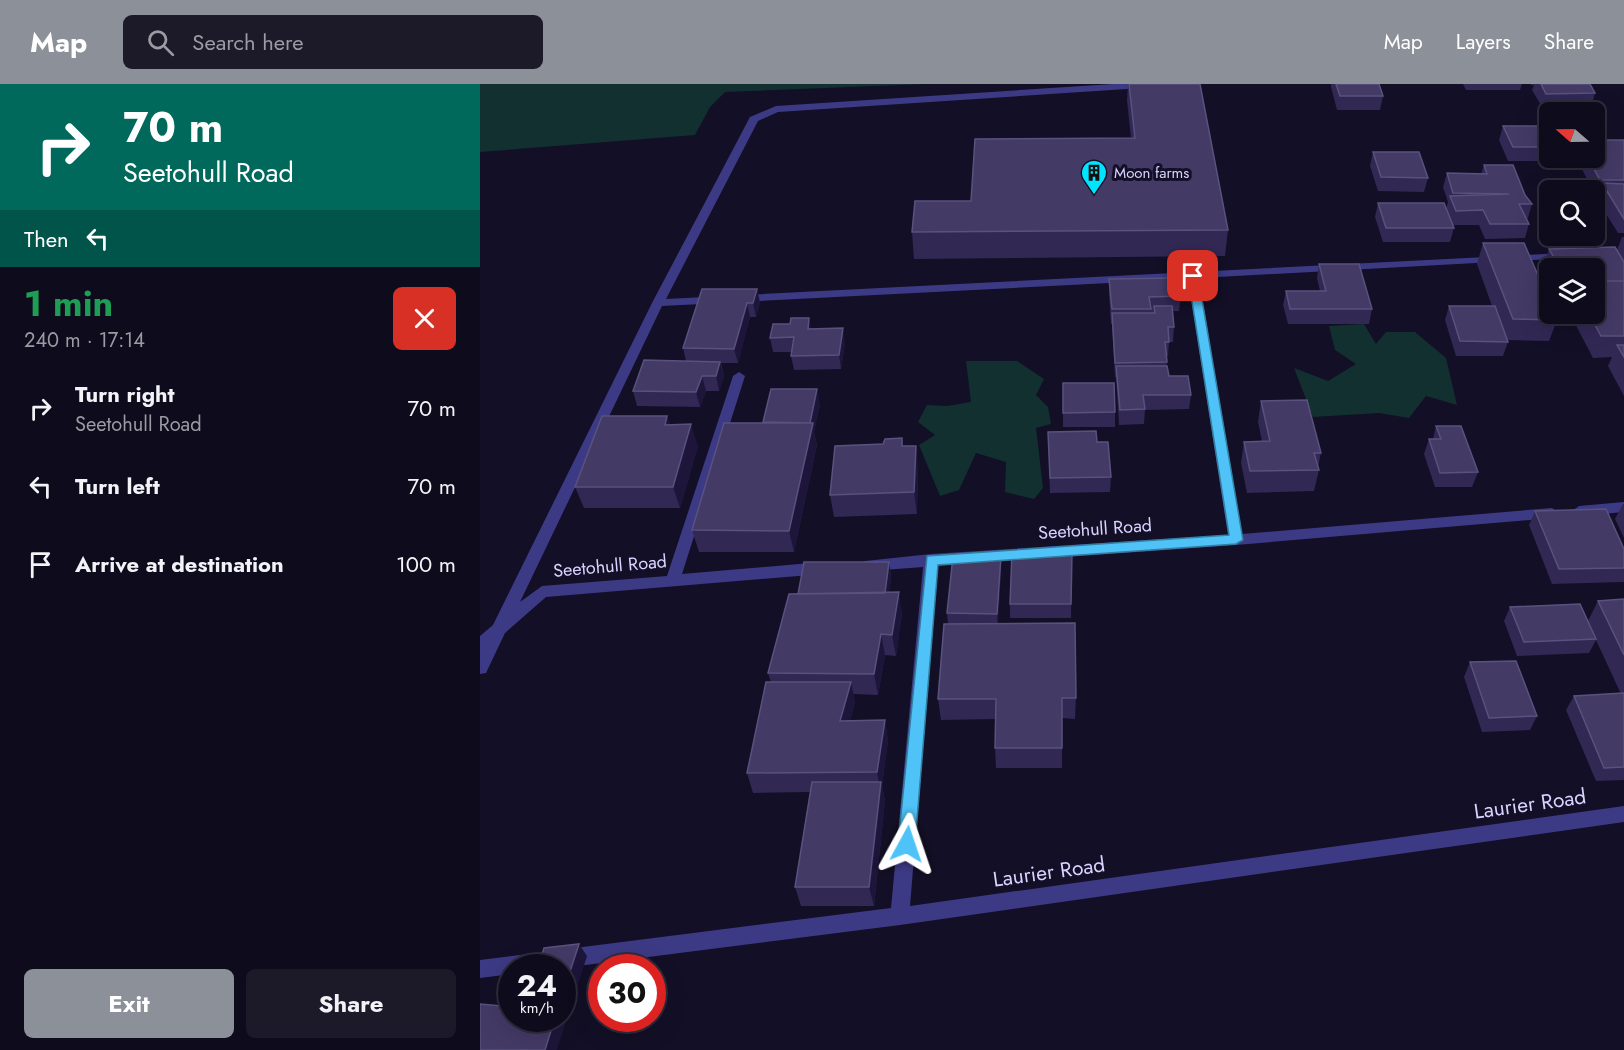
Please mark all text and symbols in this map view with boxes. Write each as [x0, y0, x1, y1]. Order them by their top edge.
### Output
search box [123, 15, 543, 69]
text: Map [30, 22, 87, 63]
icon: search [144, 26, 177, 59]
text: Search here [192, 26, 304, 58]
text: Map [1384, 27, 1423, 57]
text: Layers [1456, 27, 1511, 57]
text: Share [1544, 27, 1594, 57]
text: 70 m [123, 97, 223, 158]
north arrow [1539, 102, 1605, 168]
map controls [1539, 102, 1605, 324]
icon: right [24, 108, 102, 186]
text: Seetohull Road [123, 153, 294, 192]
building icon: Moon farms [1079, 158, 1109, 196]
place label: Moon farms [1114, 162, 1189, 184]
button: search [1539, 180, 1605, 246]
icon: left [81, 222, 114, 255]
text: Then [24, 223, 69, 255]
pin [1167, 250, 1218, 301]
button: layers [1539, 258, 1605, 324]
icon: arrive [1176, 259, 1209, 292]
text: 1 min [24, 277, 113, 329]
button: close [393, 287, 456, 350]
text: 240 m · 17:14 [24, 326, 145, 355]
text: Turn right [75, 378, 175, 410]
icon: right [24, 392, 57, 425]
text: 70 m [407, 392, 456, 424]
text: Seetohull Road [75, 410, 202, 439]
icon: left [24, 470, 57, 503]
text: Turn left [75, 470, 160, 502]
text: 70 m [407, 470, 456, 502]
street label: Seetohull Road [1037, 512, 1153, 546]
icon: arrive [24, 548, 57, 581]
text: Arrive at destination [75, 548, 284, 580]
text: 100 m [396, 548, 456, 580]
street label: Seetohull Road [552, 548, 668, 584]
street label: Laurier Road [1472, 781, 1588, 827]
position arrow [875, 812, 939, 876]
street label: Laurier Road [991, 849, 1107, 895]
speed limit sign: 30 [588, 954, 666, 1032]
text: 24 [517, 964, 557, 1007]
button: Exit [24, 969, 234, 1038]
button: Share [246, 969, 456, 1038]
text: km/h [520, 997, 554, 1019]

